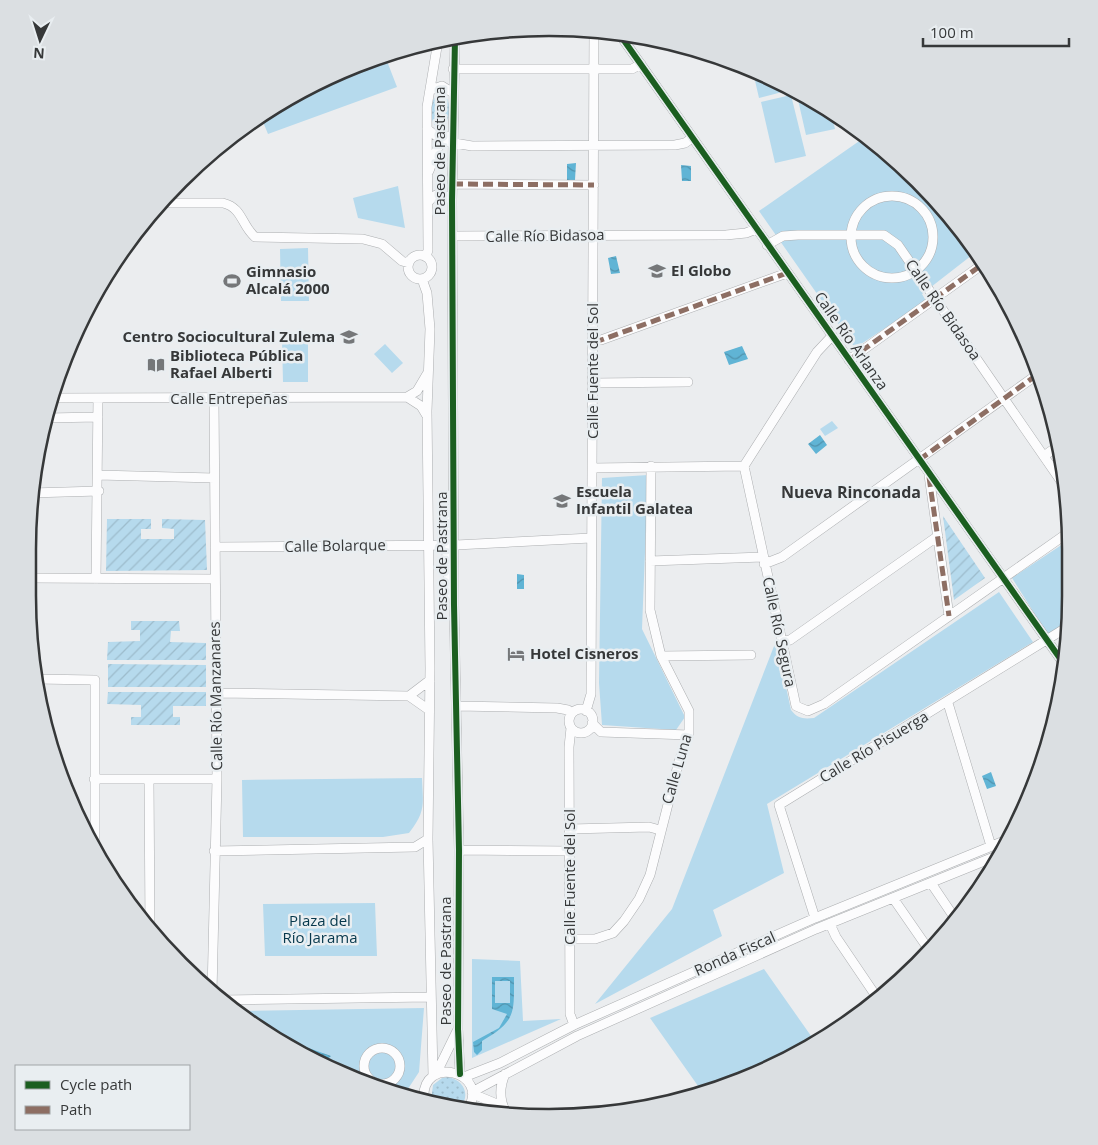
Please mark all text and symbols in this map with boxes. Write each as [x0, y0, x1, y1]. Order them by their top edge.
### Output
north arrow [15, 15, 65, 65]
scale bar [923, 15, 1069, 47]
text: 100 m [930, 22, 974, 42]
text: N [33, 44, 45, 63]
street label: Paseo de Pastrana [429, 86, 449, 216]
street label: Calle Río Bidasoa [485, 224, 605, 246]
street label: Calle Río Bidasoa [901, 255, 986, 364]
place label: El Globo [671, 260, 731, 280]
place label: Gimnasio Alcalá 2000 [246, 261, 330, 298]
school or university icon: El Globo [647, 261, 667, 281]
sports icon: Gimnasio Alcalá 2000 [222, 271, 242, 291]
street label: Calle Río Arlanza [810, 287, 893, 394]
street label: Calle Fuente del Sol [582, 303, 602, 439]
place label: Centro Sociocultural Zulema [122, 326, 335, 346]
school or university icon: Centro Sociocultural Zulema [339, 327, 359, 347]
place label: Biblioteca Pública Rafael Alberti [170, 345, 303, 382]
library icon: Biblioteca Pública Rafael Alberti [146, 355, 166, 375]
street label: Calle Entrepeñas [170, 388, 288, 408]
place label: Escuela Infantil Galatea [576, 481, 693, 518]
district label: Nueva Rinconada [781, 481, 921, 503]
street label: Paseo de Pastrana [431, 491, 451, 621]
school or university icon: Escuela Infantil Galatea [552, 491, 572, 511]
street label: Calle Bolarque [284, 534, 386, 556]
street label: Calle Río Segura [759, 575, 801, 689]
street label: Calle Río Manzanares [204, 621, 226, 771]
place label: Hotel Cisneros [530, 643, 638, 663]
hotel icon: Hotel Cisneros [506, 644, 526, 664]
street label: Calle Río Pisuerga [815, 706, 932, 787]
street label: Calle Luna [656, 731, 696, 806]
street label: Calle Fuente del Sol [559, 809, 579, 945]
street label: Paseo de Pastrana [435, 896, 455, 1026]
park label: Plaza del Río Jarama [282, 910, 358, 947]
street label: Ronda Fiscal [691, 926, 778, 980]
legend [15, 1065, 190, 1130]
text: Cycle path [60, 1074, 132, 1094]
text: Path [60, 1099, 92, 1119]

